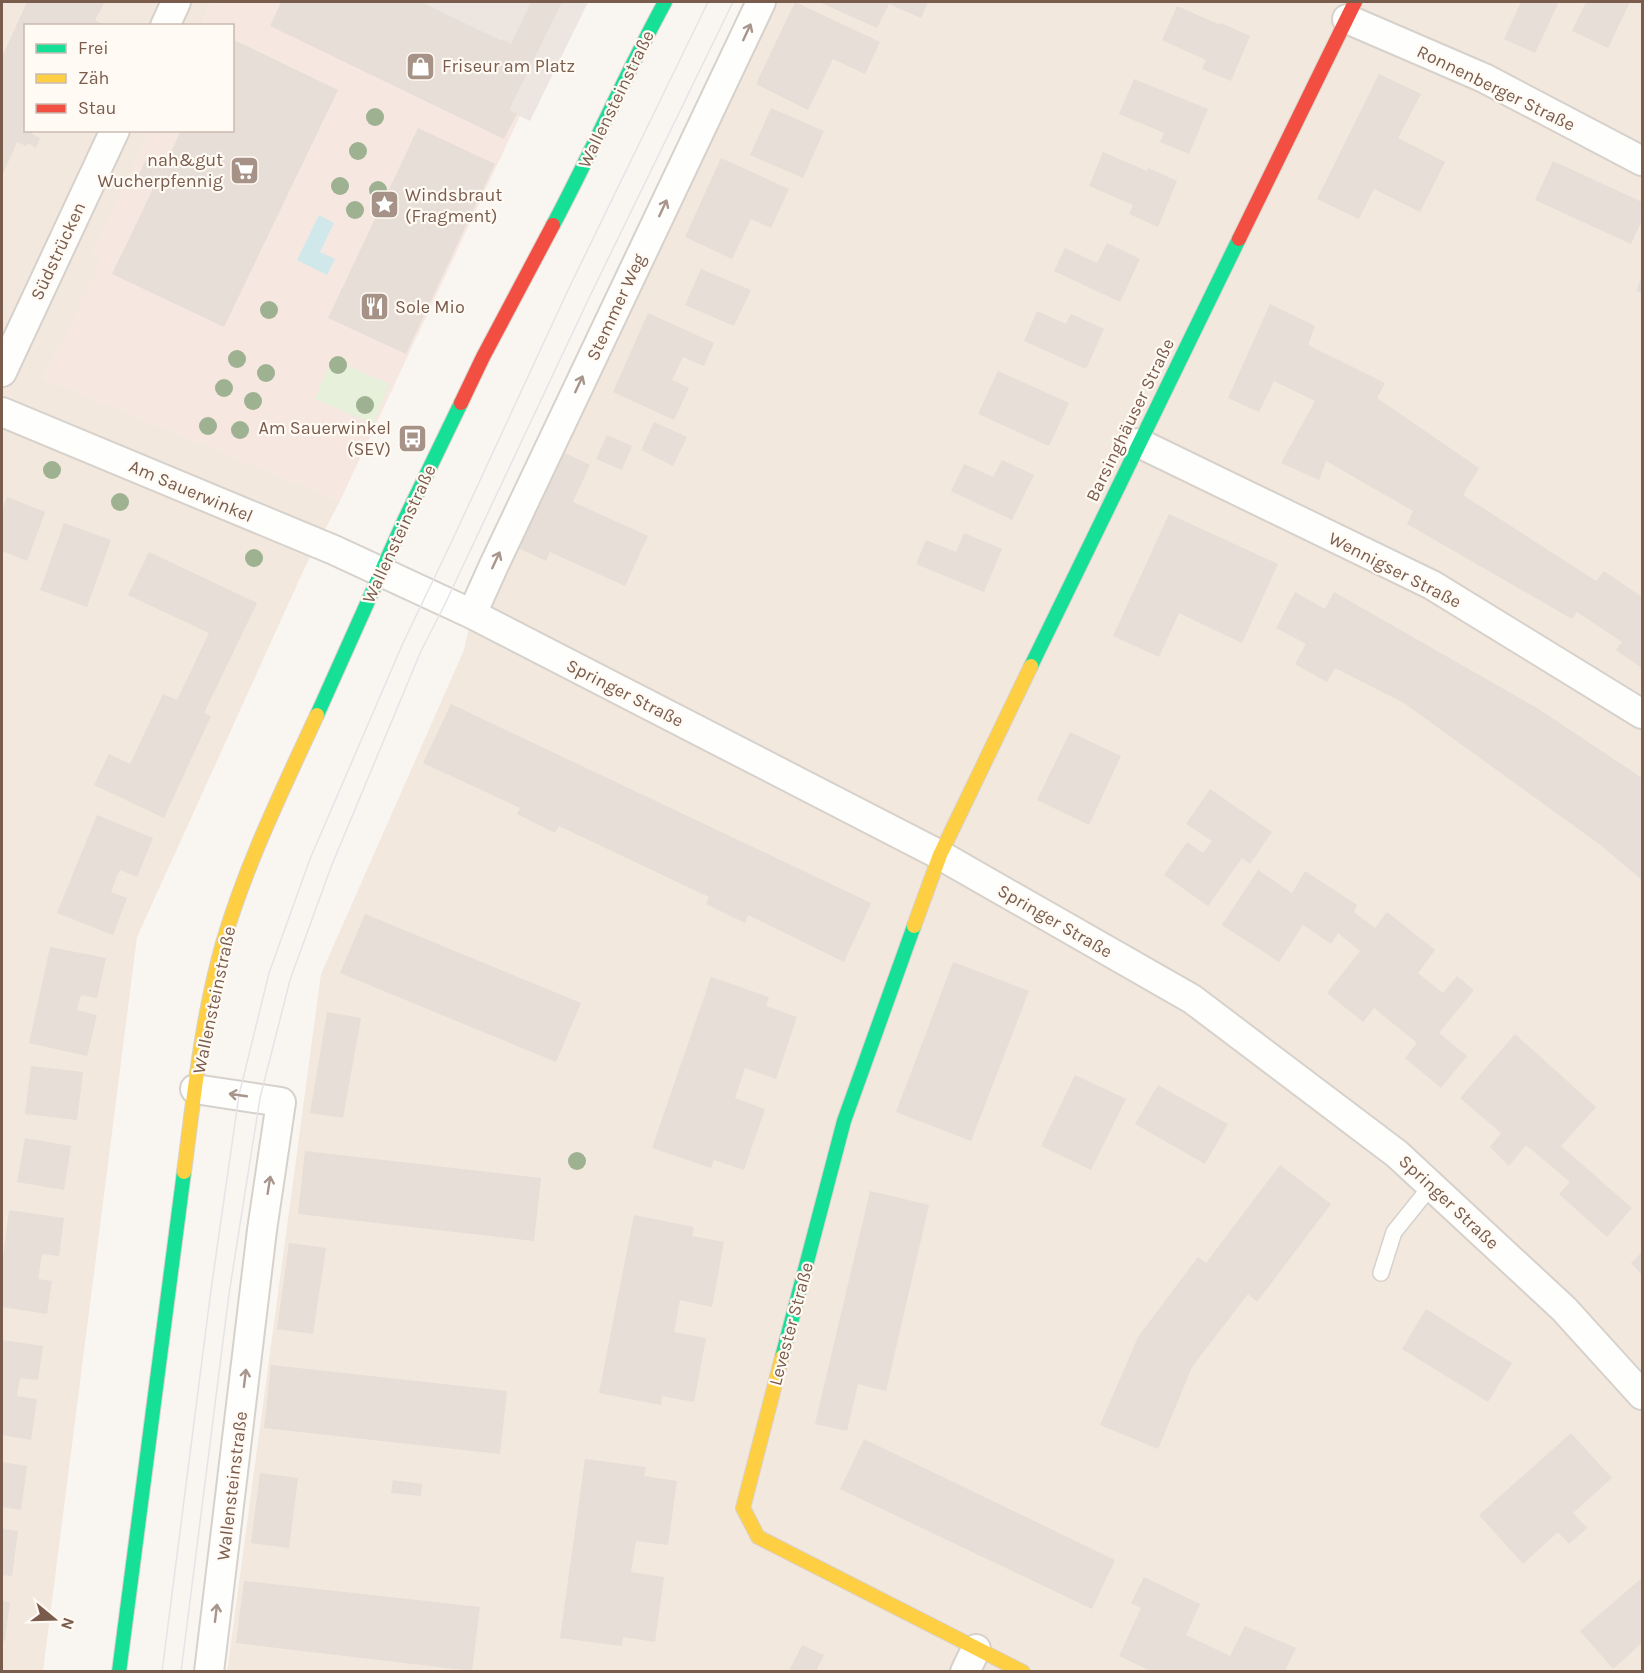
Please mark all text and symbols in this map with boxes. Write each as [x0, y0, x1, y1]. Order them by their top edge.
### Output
one-way arrow [741, 23, 753, 41]
legend [24, 24, 234, 132]
street label: Wallensteinstraße [573, 27, 659, 171]
text: Frei [78, 37, 109, 59]
street label: Ronnenberger Straße [1413, 40, 1579, 136]
shop icon: Friseur am Platz [405, 50, 437, 82]
place label: Friseur am Platz [442, 55, 575, 77]
text: Zäh [78, 67, 109, 89]
text: Stau [78, 97, 116, 119]
place label: nah&gut Wucherpfennig [97, 149, 223, 192]
supermarket icon: nah&gut Wucherpfennig [228, 154, 260, 186]
place label: Windsbraut (Fragment) [405, 184, 502, 227]
place icon: Windsbraut (Fragment) [368, 189, 400, 221]
street label: Südstrücken [26, 198, 90, 304]
one-way arrow [658, 199, 670, 217]
street label: Stemmer Weg [582, 250, 650, 364]
restaurant icon: Sole Mio [358, 291, 390, 323]
place label: Sole Mio [395, 296, 465, 318]
street label: Barsinghäuser Straße [1081, 335, 1179, 505]
one-way arrow [574, 376, 586, 394]
place label: Am Sauerwinkel (SEV) [258, 417, 391, 460]
bus stop icon: Am Sauerwinkel (SEV) [396, 422, 428, 454]
street label: Am Sauerwinkel [126, 455, 256, 527]
street label: Wallensteinstraße [357, 461, 441, 607]
street label: Wennigser Straße [1325, 527, 1465, 613]
one-way arrow [490, 552, 502, 570]
street label: Springer Straße [563, 654, 687, 732]
street label: Springer Straße [994, 879, 1116, 963]
street label: Wallensteinstraße [188, 924, 240, 1076]
one-way arrow [229, 1090, 248, 1101]
street label: Springer Straße [1394, 1150, 1504, 1254]
one-way arrow [263, 1175, 274, 1195]
street label: Levester Straße [764, 1260, 818, 1388]
one-way arrow [240, 1369, 251, 1389]
street label: Wallensteinstraße [212, 1410, 252, 1562]
north arrow [24, 1589, 84, 1649]
one-way arrow [211, 1604, 222, 1624]
text: N [57, 1615, 79, 1632]

